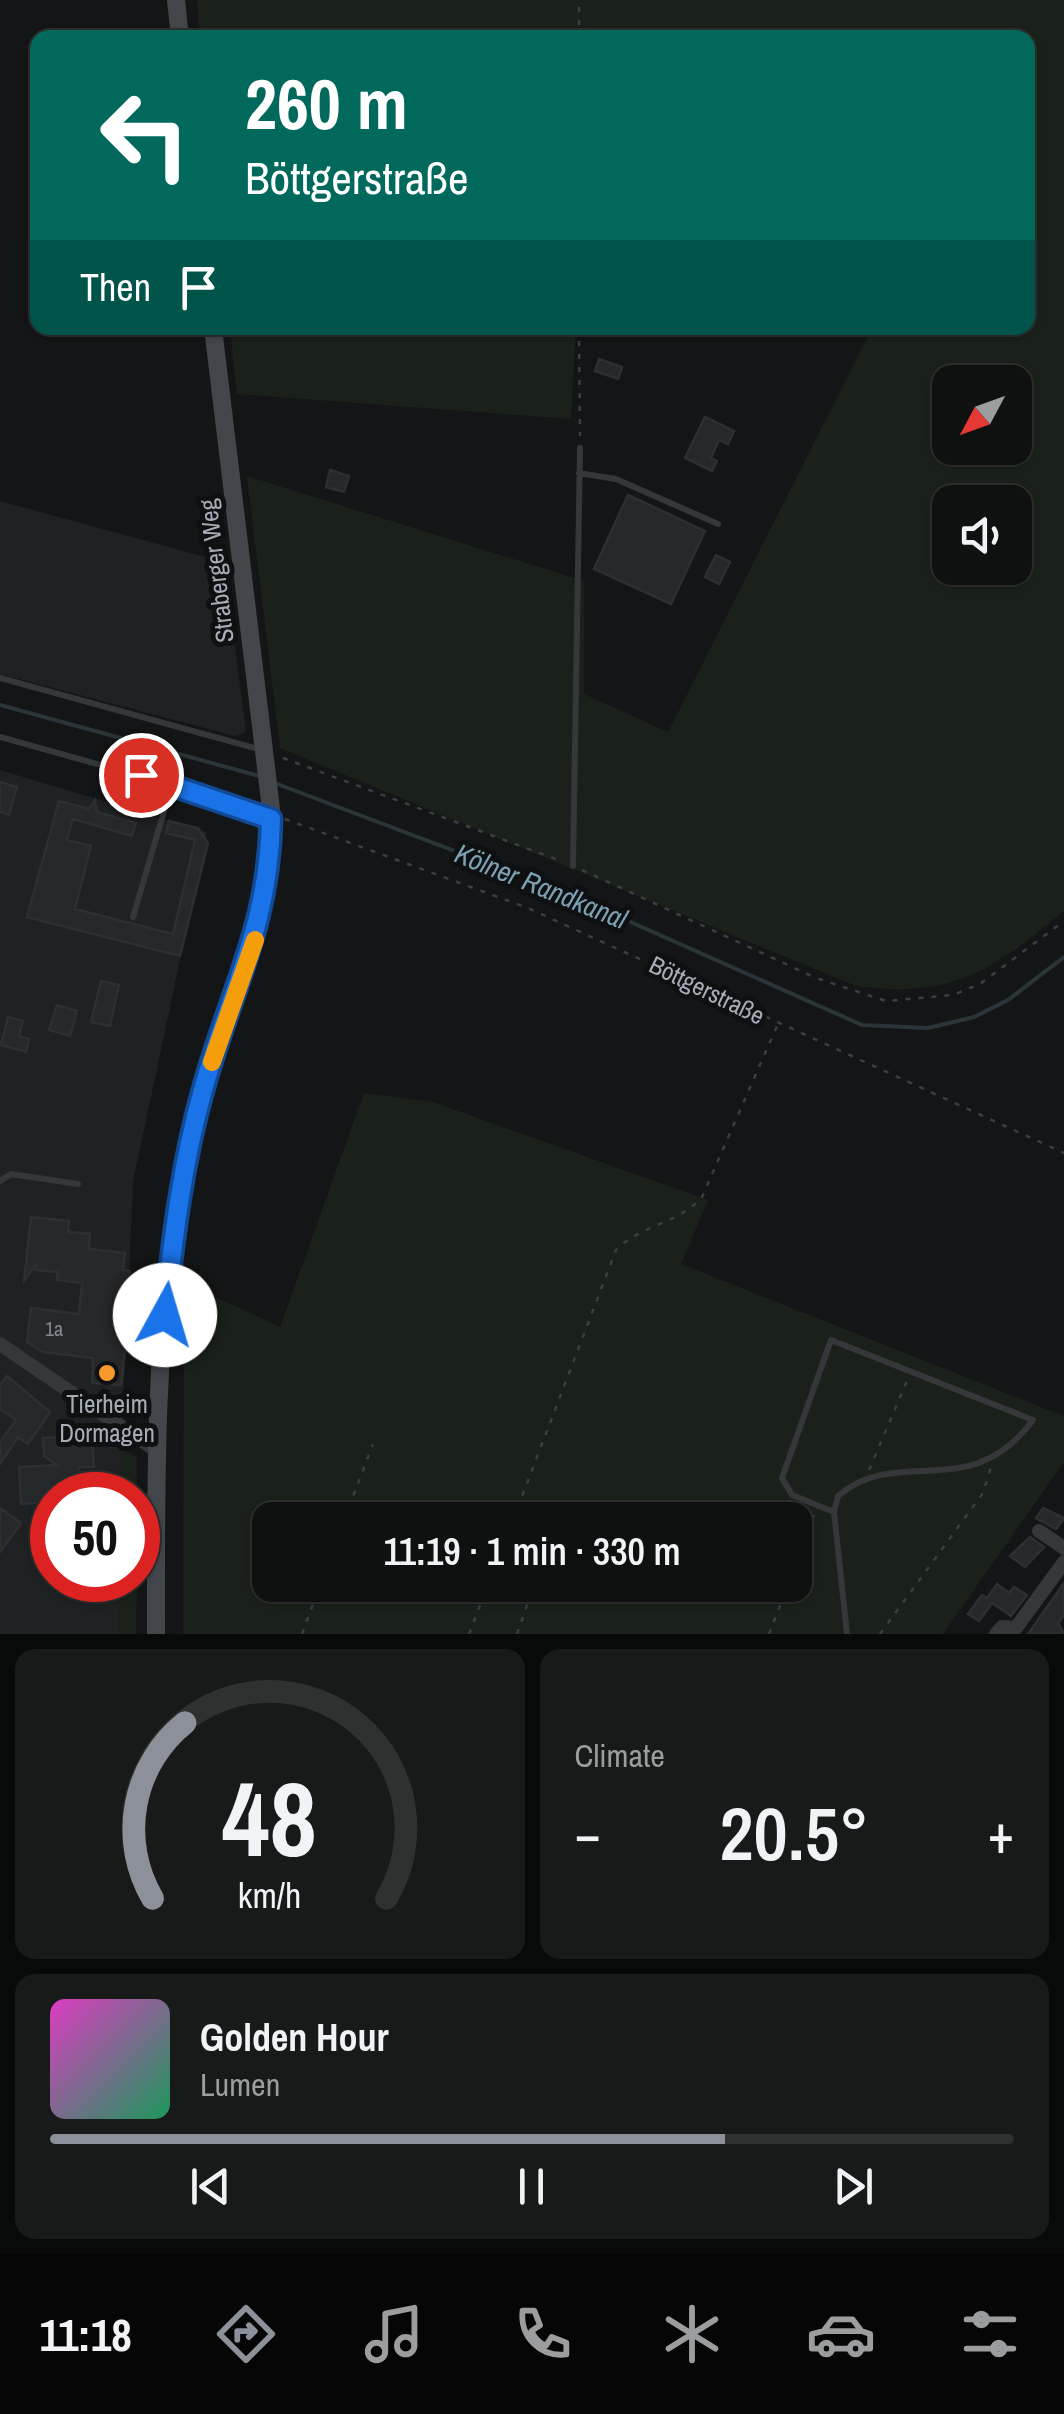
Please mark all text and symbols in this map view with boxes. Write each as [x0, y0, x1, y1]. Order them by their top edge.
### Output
text: 260 m [245, 57, 408, 151]
icon: left [80, 70, 210, 200]
text: Böttgerstraße [245, 147, 469, 208]
icon: arrive [171, 260, 226, 315]
text: Then [80, 262, 151, 313]
north arrow [932, 365, 1032, 465]
map controls [932, 365, 1032, 585]
button: sound [932, 485, 1032, 585]
street label: Straberger Weg [190, 497, 242, 645]
pin [99, 733, 184, 818]
icon: arrive [114, 748, 169, 803]
water label: Kölner Randkanal [449, 834, 634, 938]
street label: Böttgerstraße [644, 947, 770, 1033]
position arrow [113, 1263, 217, 1367]
house number: 1a [45, 1315, 63, 1342]
marker: Tierheim Dormagen [96, 1362, 118, 1384]
place label: Tierheim Dormagen [59, 1387, 155, 1450]
speed limit sign: 50 [30, 1472, 160, 1602]
text: 11:19 · 1 min · 330 m [383, 1526, 681, 1577]
text: Climate [575, 1734, 665, 1777]
text: 48 [222, 1748, 317, 1888]
text: 20.5° [719, 1782, 869, 1883]
text: − [575, 1796, 601, 1870]
text: + [988, 1796, 1014, 1870]
text: km/h [238, 1871, 302, 1919]
text: Golden Hour [200, 2012, 389, 2063]
text: Lumen [200, 2063, 280, 2106]
icon: previous [183, 2159, 238, 2214]
icon: pause [504, 2159, 559, 2214]
icon: next [826, 2159, 881, 2214]
icon: directions [211, 2299, 281, 2369]
icon: music [359, 2299, 429, 2369]
icon: phone [508, 2299, 578, 2369]
icon: climate [657, 2299, 727, 2369]
icon: car [806, 2299, 876, 2369]
icon: filters [955, 2299, 1025, 2369]
text: 11:18 [39, 2304, 132, 2365]

